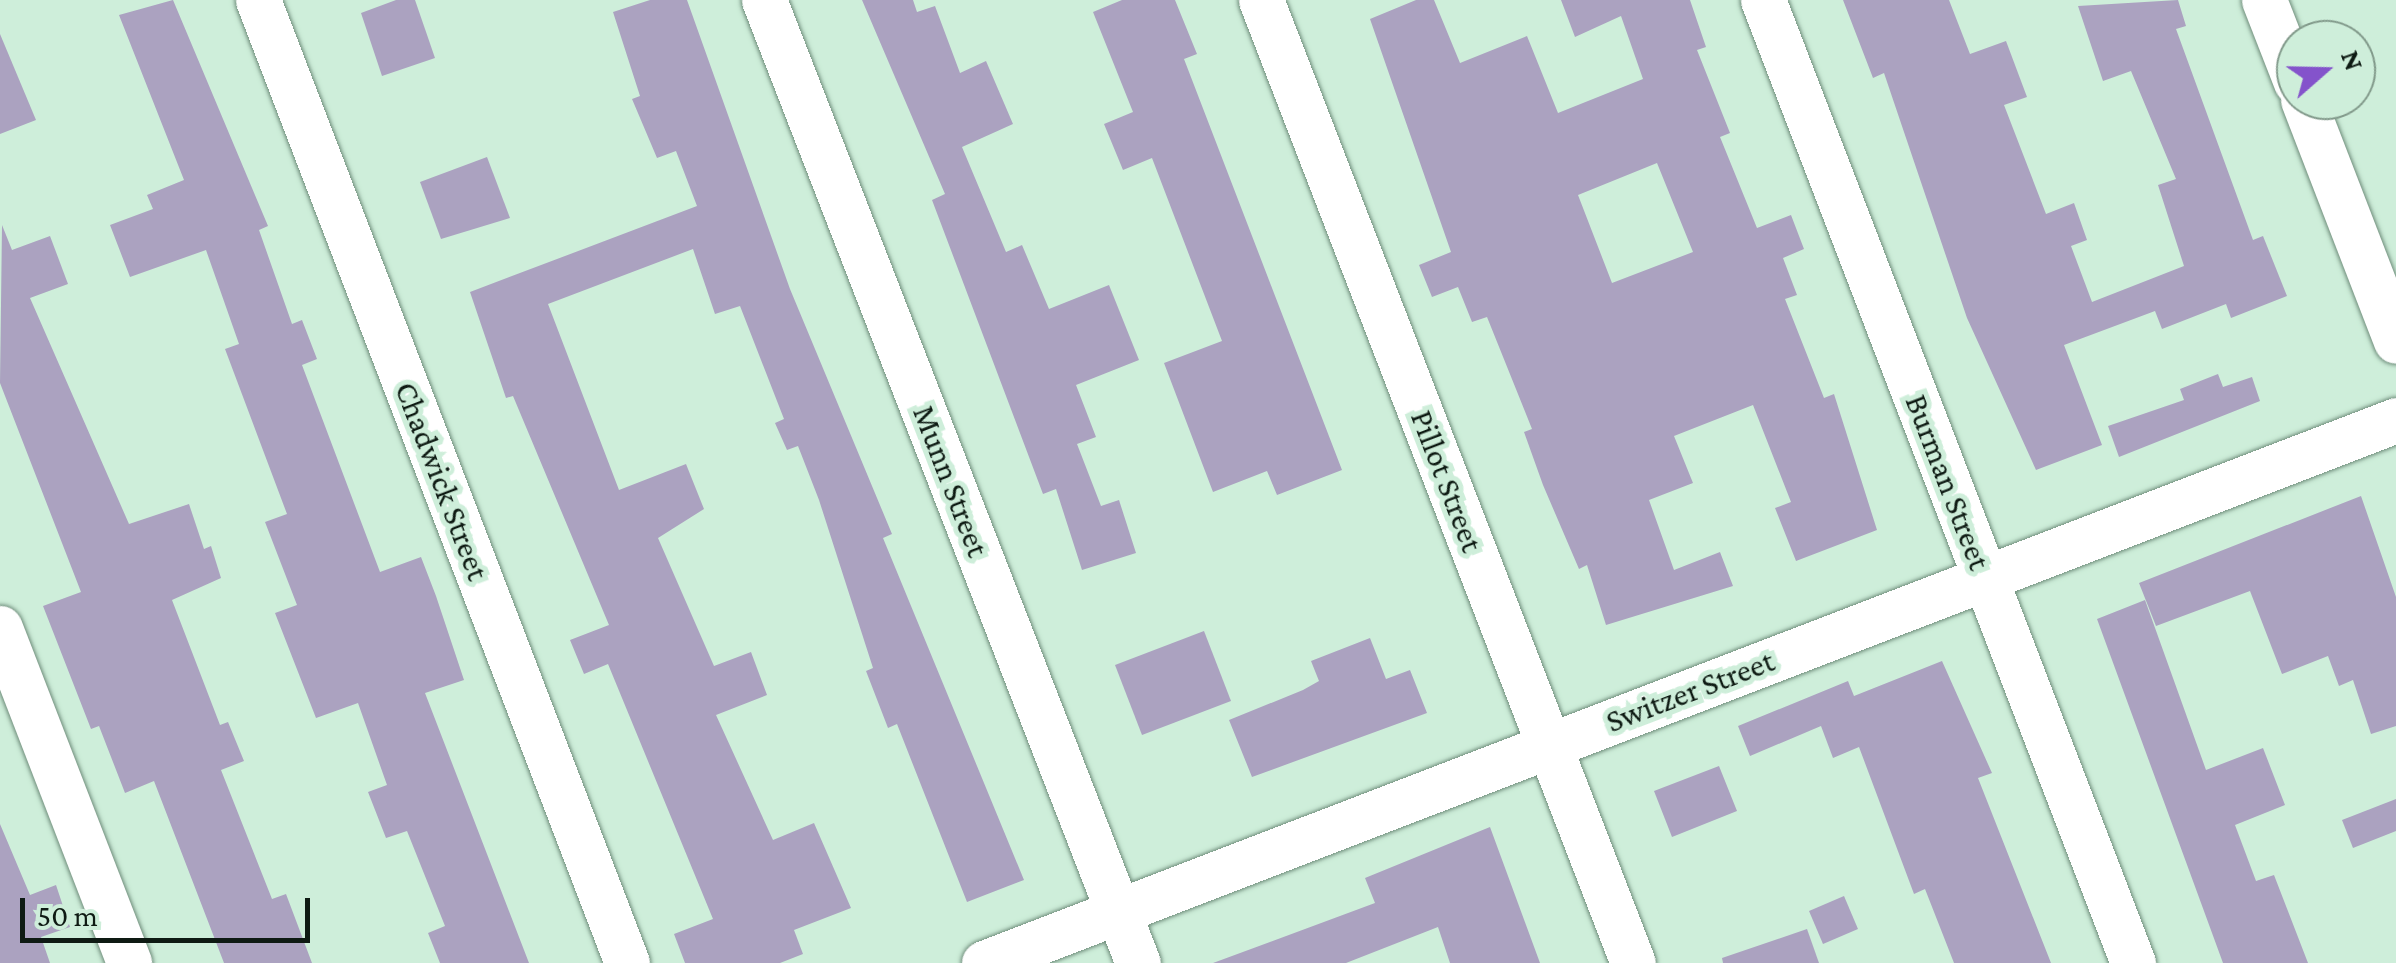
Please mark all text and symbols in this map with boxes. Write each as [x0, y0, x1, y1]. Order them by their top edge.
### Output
north arrow [2276, 20, 2376, 120]
text: N [2335, 46, 2371, 75]
street label: Chadwick Street [387, 377, 497, 585]
street label: Burman Street [1897, 389, 1999, 575]
street label: Munn Street [905, 400, 997, 562]
street label: Pillot Street [1402, 405, 1492, 557]
street label: Switzer Street [1601, 641, 1779, 741]
scale bar [25, 878, 315, 940]
text: 50 m [37, 899, 98, 932]

